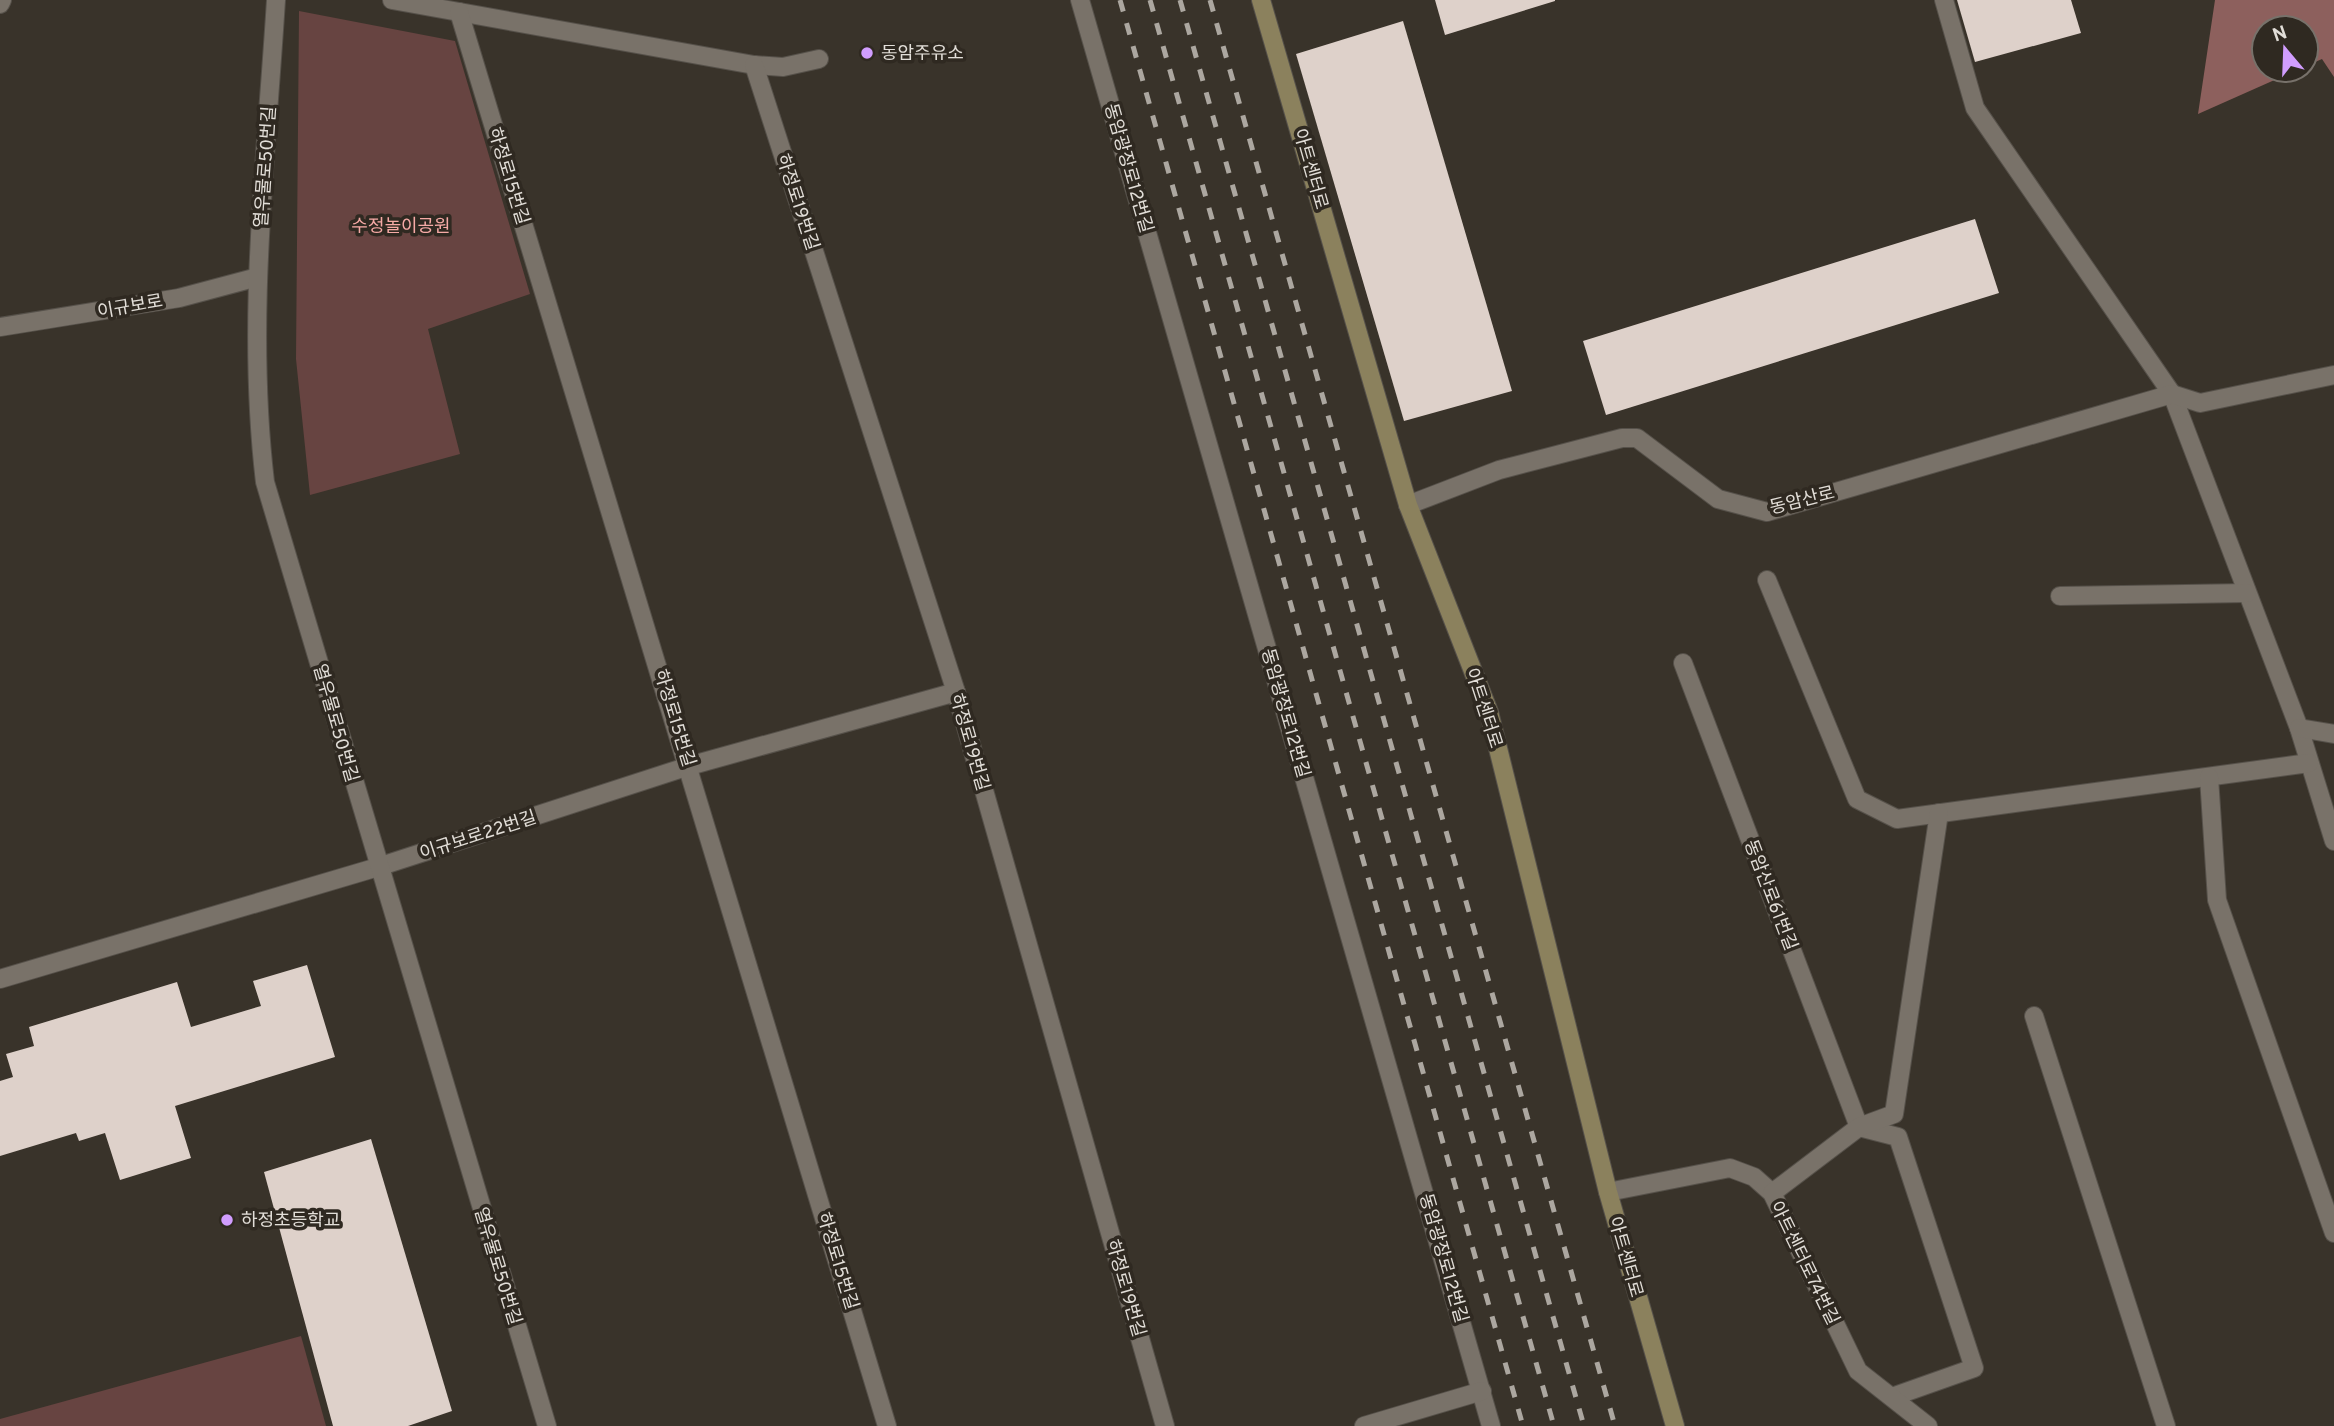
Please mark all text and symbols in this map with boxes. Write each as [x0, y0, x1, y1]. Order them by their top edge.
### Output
north arrow [2250, 14, 2320, 84]
text: N [2270, 21, 2290, 48]
place label: 동암주유소 [881, 43, 964, 66]
marker: 동암주유소 [859, 45, 875, 61]
street label: 동암광장로12번길 [1098, 101, 1157, 236]
street label: 열우물로50번길 [251, 105, 282, 229]
street label: 하정로15번길 [482, 125, 533, 228]
street label: 아트센터로 [1287, 126, 1332, 212]
street label: 하정로19번길 [770, 151, 823, 254]
park label: 수정놀이공원 [351, 216, 451, 239]
street label: 이규보로 [96, 290, 165, 325]
street label: 동암산로 [1767, 482, 1837, 521]
street label: 동암광장로12번길 [1255, 646, 1314, 781]
street label: 열우물로50번길 [307, 662, 362, 785]
street label: 아트센터로 [1459, 666, 1506, 751]
street label: 하정로15번길 [648, 667, 699, 770]
street label: 하정로19번길 [944, 691, 993, 794]
street label: 이규보로22번길 [417, 807, 540, 866]
street label: 동암산로61번길 [1738, 837, 1801, 954]
street label: 동암광장로12번길 [1413, 1191, 1472, 1326]
street label: 아트센터로74번길 [1764, 1198, 1844, 1329]
street label: 열우물로50번길 [468, 1205, 525, 1328]
place label: 하정초등학교 [241, 1210, 340, 1233]
street label: 하정로15번길 [811, 1210, 862, 1313]
marker: 하정초등학교 [219, 1212, 235, 1228]
street label: 아트센터로 [1602, 1214, 1647, 1300]
street label: 하정로19번길 [1100, 1237, 1149, 1340]

